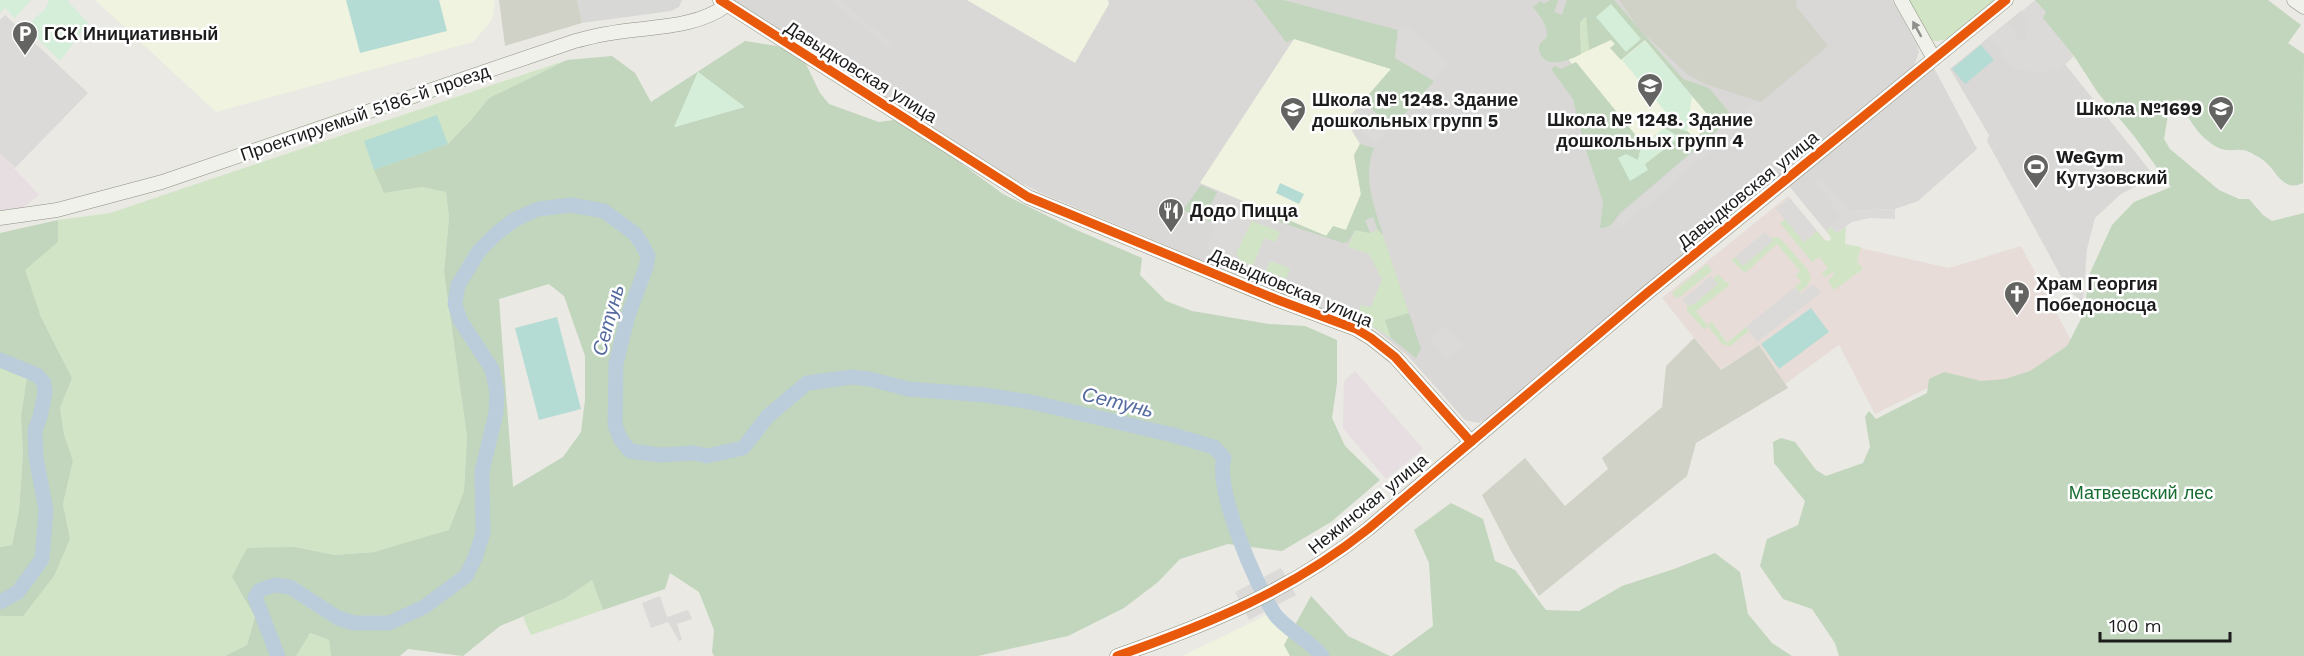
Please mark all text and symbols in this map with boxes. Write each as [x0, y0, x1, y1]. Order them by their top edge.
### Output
street label: Давыдковская улица [781, 16, 942, 127]
parking icon: ГСК Инициативный [10, 19, 40, 57]
one-way arrow [1912, 20, 1922, 37]
place label: ГСК Инициативный [44, 23, 218, 44]
street label: Проектируемый 5186-й проезд [237, 60, 493, 165]
school or university icon: Школа № 1248. Здание дошкольных групп 4 [1635, 71, 1665, 109]
place label: Школа № 1248. Здание дошкольных групп 5 [1312, 89, 1518, 131]
school or university icon: Школа №1699 [2206, 94, 2236, 132]
school or university icon: Школа № 1248. Здание дошкольных групп 5 [1278, 95, 1308, 133]
place label: Школа №1699 [2076, 98, 2202, 119]
place label: Школа № 1248. Здание дошкольных групп 4 [1547, 109, 1753, 151]
street label: Давыдковская улица [1673, 126, 1823, 253]
place label: WeGym Кутузовский [2056, 146, 2168, 188]
sports icon: WeGym Кутузовский [2021, 152, 2051, 190]
restaurant icon: Додо Пицца [1156, 196, 1186, 234]
place label: Додо Пицца [1190, 200, 1299, 221]
street label: Давыдковская улица [1206, 244, 1377, 332]
place label: Храм Георгия Победоносца [2036, 273, 2158, 315]
church icon: Храм Георгия Победоносца [2002, 279, 2032, 317]
water label: Сетунь [587, 282, 629, 358]
water label: Сетунь [1080, 382, 1156, 422]
street label: Нежинская улица [1304, 448, 1432, 558]
park label: Матвеевский лес [2069, 482, 2213, 503]
scale bar [2100, 605, 2230, 643]
text: 100 m [2109, 615, 2162, 636]

